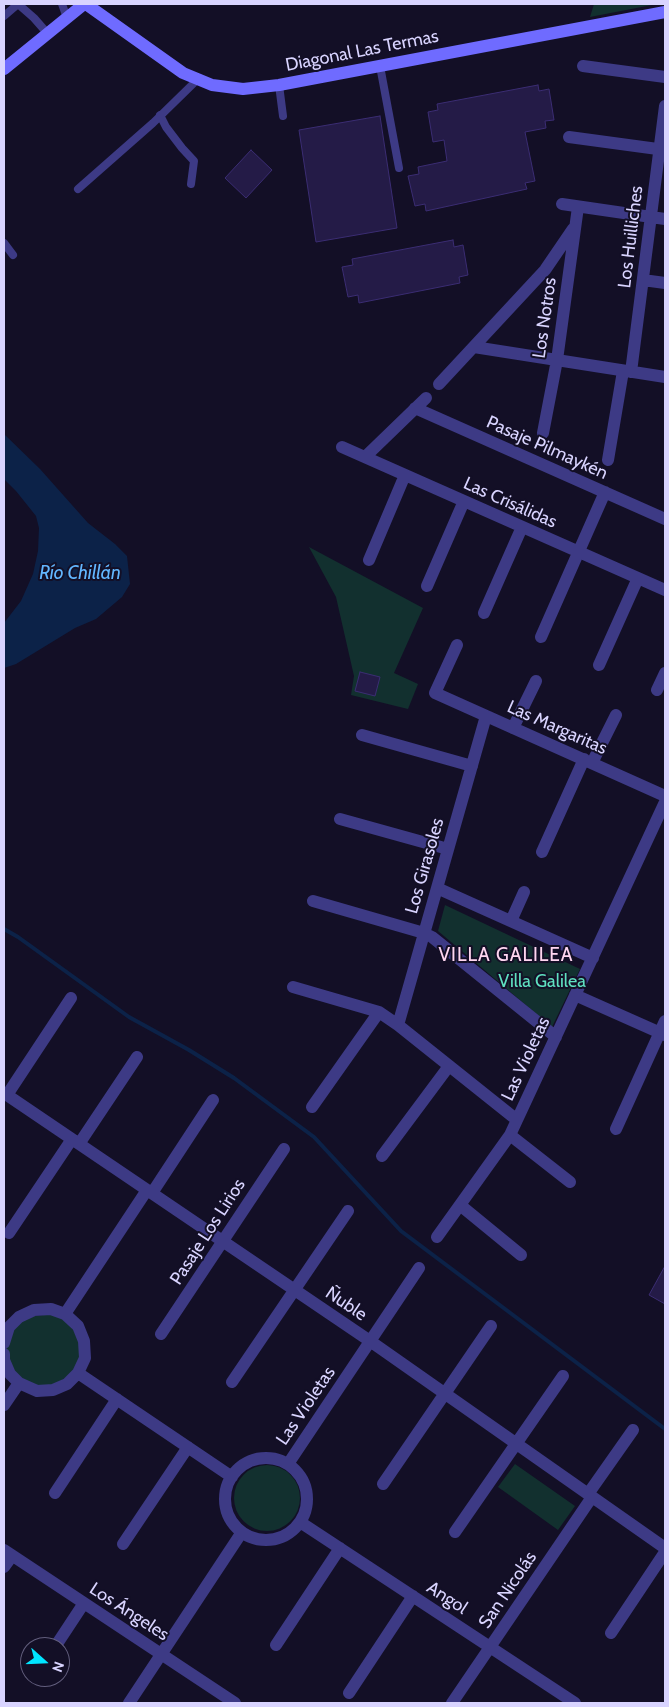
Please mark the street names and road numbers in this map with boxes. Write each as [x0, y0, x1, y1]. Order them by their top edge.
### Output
street label: Diagonal Las Termas [284, 26, 440, 76]
street label: Los Huilliches [614, 185, 648, 289]
street label: Los Notros [529, 276, 561, 360]
street label: Pasaje Pilmaykén [483, 412, 611, 484]
street label: Las Crisálidas [460, 473, 560, 533]
street label: Las Margaritas [504, 696, 610, 760]
street label: Los Girasoles [401, 816, 449, 916]
street label: Las Violetas [497, 1014, 555, 1104]
street label: Pasaje Los Lirios [166, 1175, 250, 1289]
street label: Ñuble [321, 1282, 371, 1326]
street label: Las Violetas [272, 1363, 340, 1449]
street label: San Nicolás [474, 1548, 542, 1632]
street label: Angol [423, 1577, 471, 1619]
street label: Los Ángeles [85, 1578, 173, 1646]

